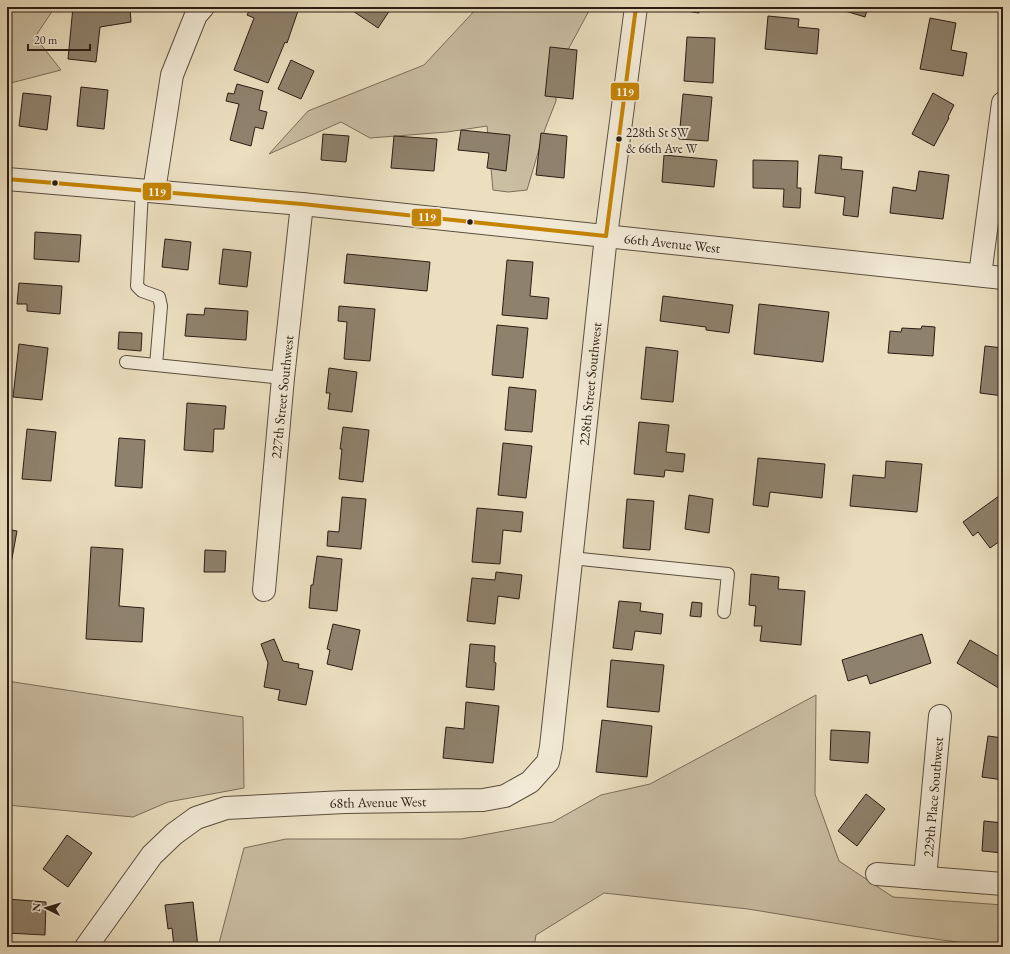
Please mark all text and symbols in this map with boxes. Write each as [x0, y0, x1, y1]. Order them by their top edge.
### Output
scale bar [28, 26, 90, 52]
text: 20 m [34, 32, 58, 48]
line badge: 119 [610, 82, 640, 101]
text: 119 [616, 85, 634, 99]
place label: 228th St SW & 66th Ave W [626, 124, 698, 157]
marker: 228th St SW & 66th Ave W [614, 134, 624, 144]
unlabelled marker [50, 178, 60, 188]
line badge: 119 [142, 182, 172, 201]
text: 119 [148, 185, 166, 199]
line badge: 119 [411, 208, 442, 227]
text: 119 [418, 210, 436, 224]
unlabelled marker [465, 217, 475, 227]
street label: 66th Avenue West [623, 229, 722, 257]
street label: 228th Street Southwest [575, 321, 605, 447]
street label: 227th Street Southwest [267, 334, 297, 460]
street label: 229th Place Southwest [919, 736, 947, 858]
street label: 68th Avenue West [330, 792, 427, 812]
north arrow [26, 888, 66, 928]
text: N [29, 902, 43, 912]

